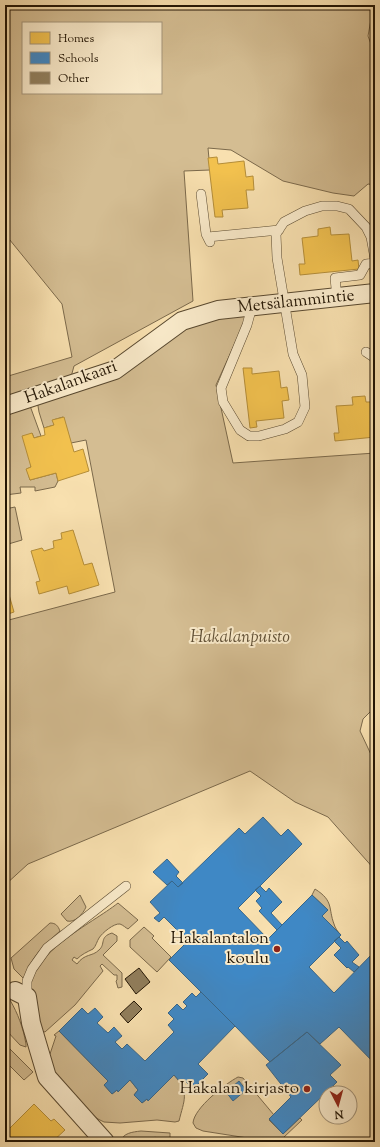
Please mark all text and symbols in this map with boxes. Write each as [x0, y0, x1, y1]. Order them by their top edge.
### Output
legend [22, 22, 162, 94]
text: Homes [58, 30, 94, 48]
text: Schools [58, 50, 99, 68]
text: Other [58, 70, 90, 88]
street label: Metsälammintie [236, 284, 356, 320]
street label: Hakalankaari [21, 355, 121, 411]
park label: Hakalanpuisto [190, 626, 290, 650]
place label: Hakalantalon koulu [171, 927, 269, 971]
marker: Hakalantalon koulu [272, 944, 282, 954]
place label: Hakalan kirjasto [180, 1077, 299, 1101]
marker: Hakalan kirjasto [302, 1084, 312, 1094]
north arrow [318, 1085, 358, 1125]
text: N [334, 1105, 345, 1122]

